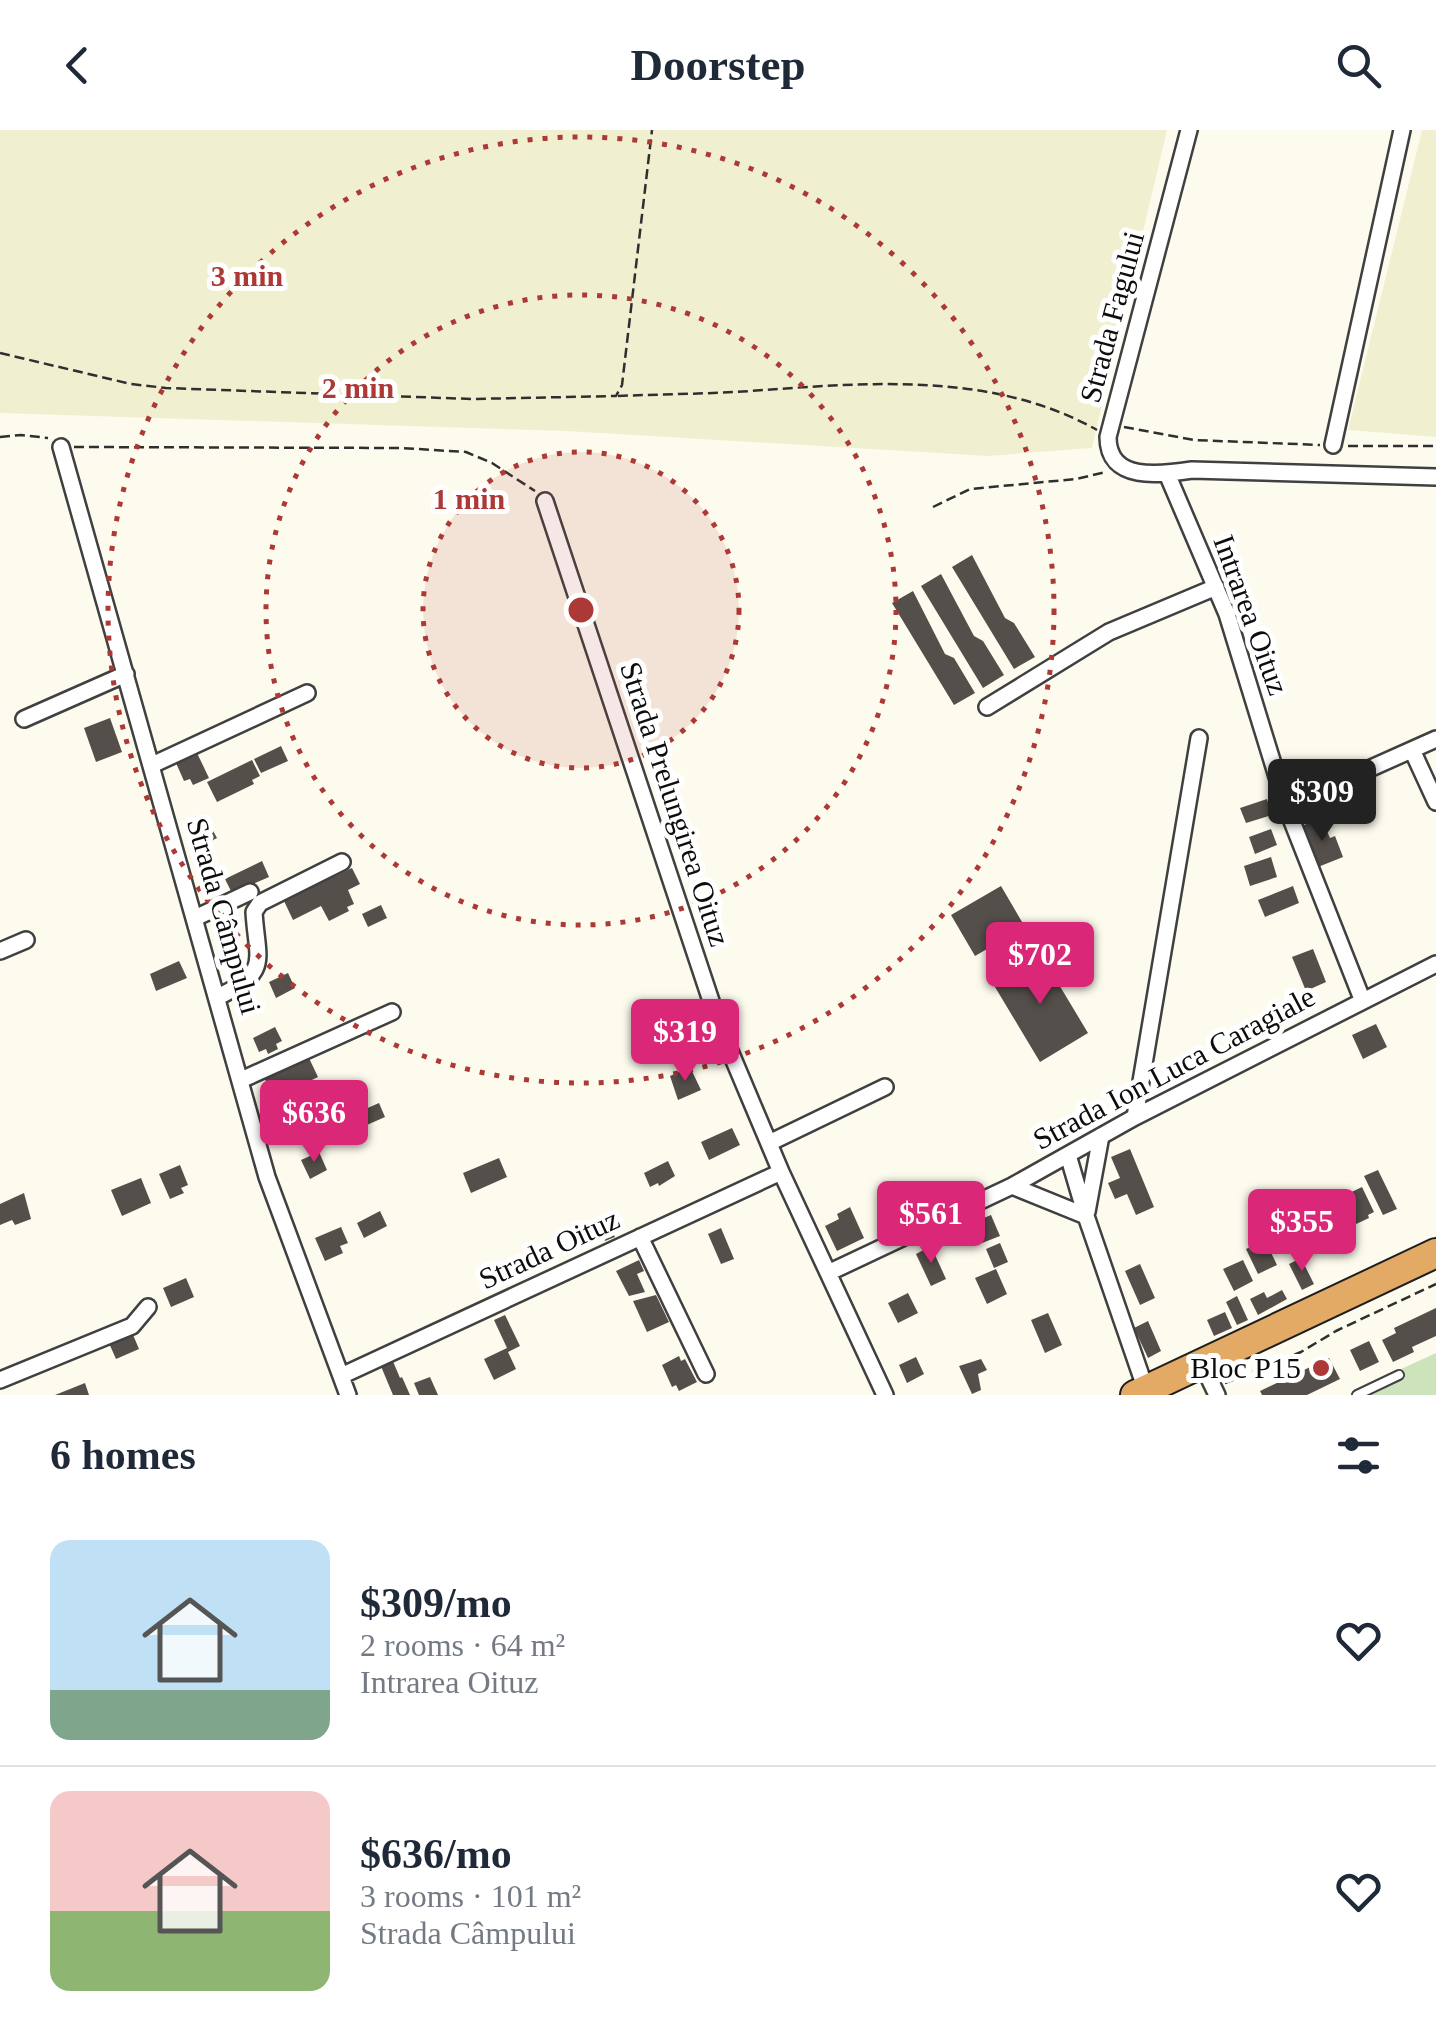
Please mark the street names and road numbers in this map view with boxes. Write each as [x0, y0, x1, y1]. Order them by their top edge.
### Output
street label: Strada Fagului [1073, 228, 1150, 406]
street label: Intrarea Oituz [1207, 531, 1296, 699]
street label: Strada Prelungirea Oituz [614, 658, 737, 950]
street label: Strada Câmpului [181, 814, 268, 1018]
street label: Strada Ion Luca Caragiale [1027, 979, 1320, 1156]
street label: Strada Oituz [473, 1202, 624, 1295]

